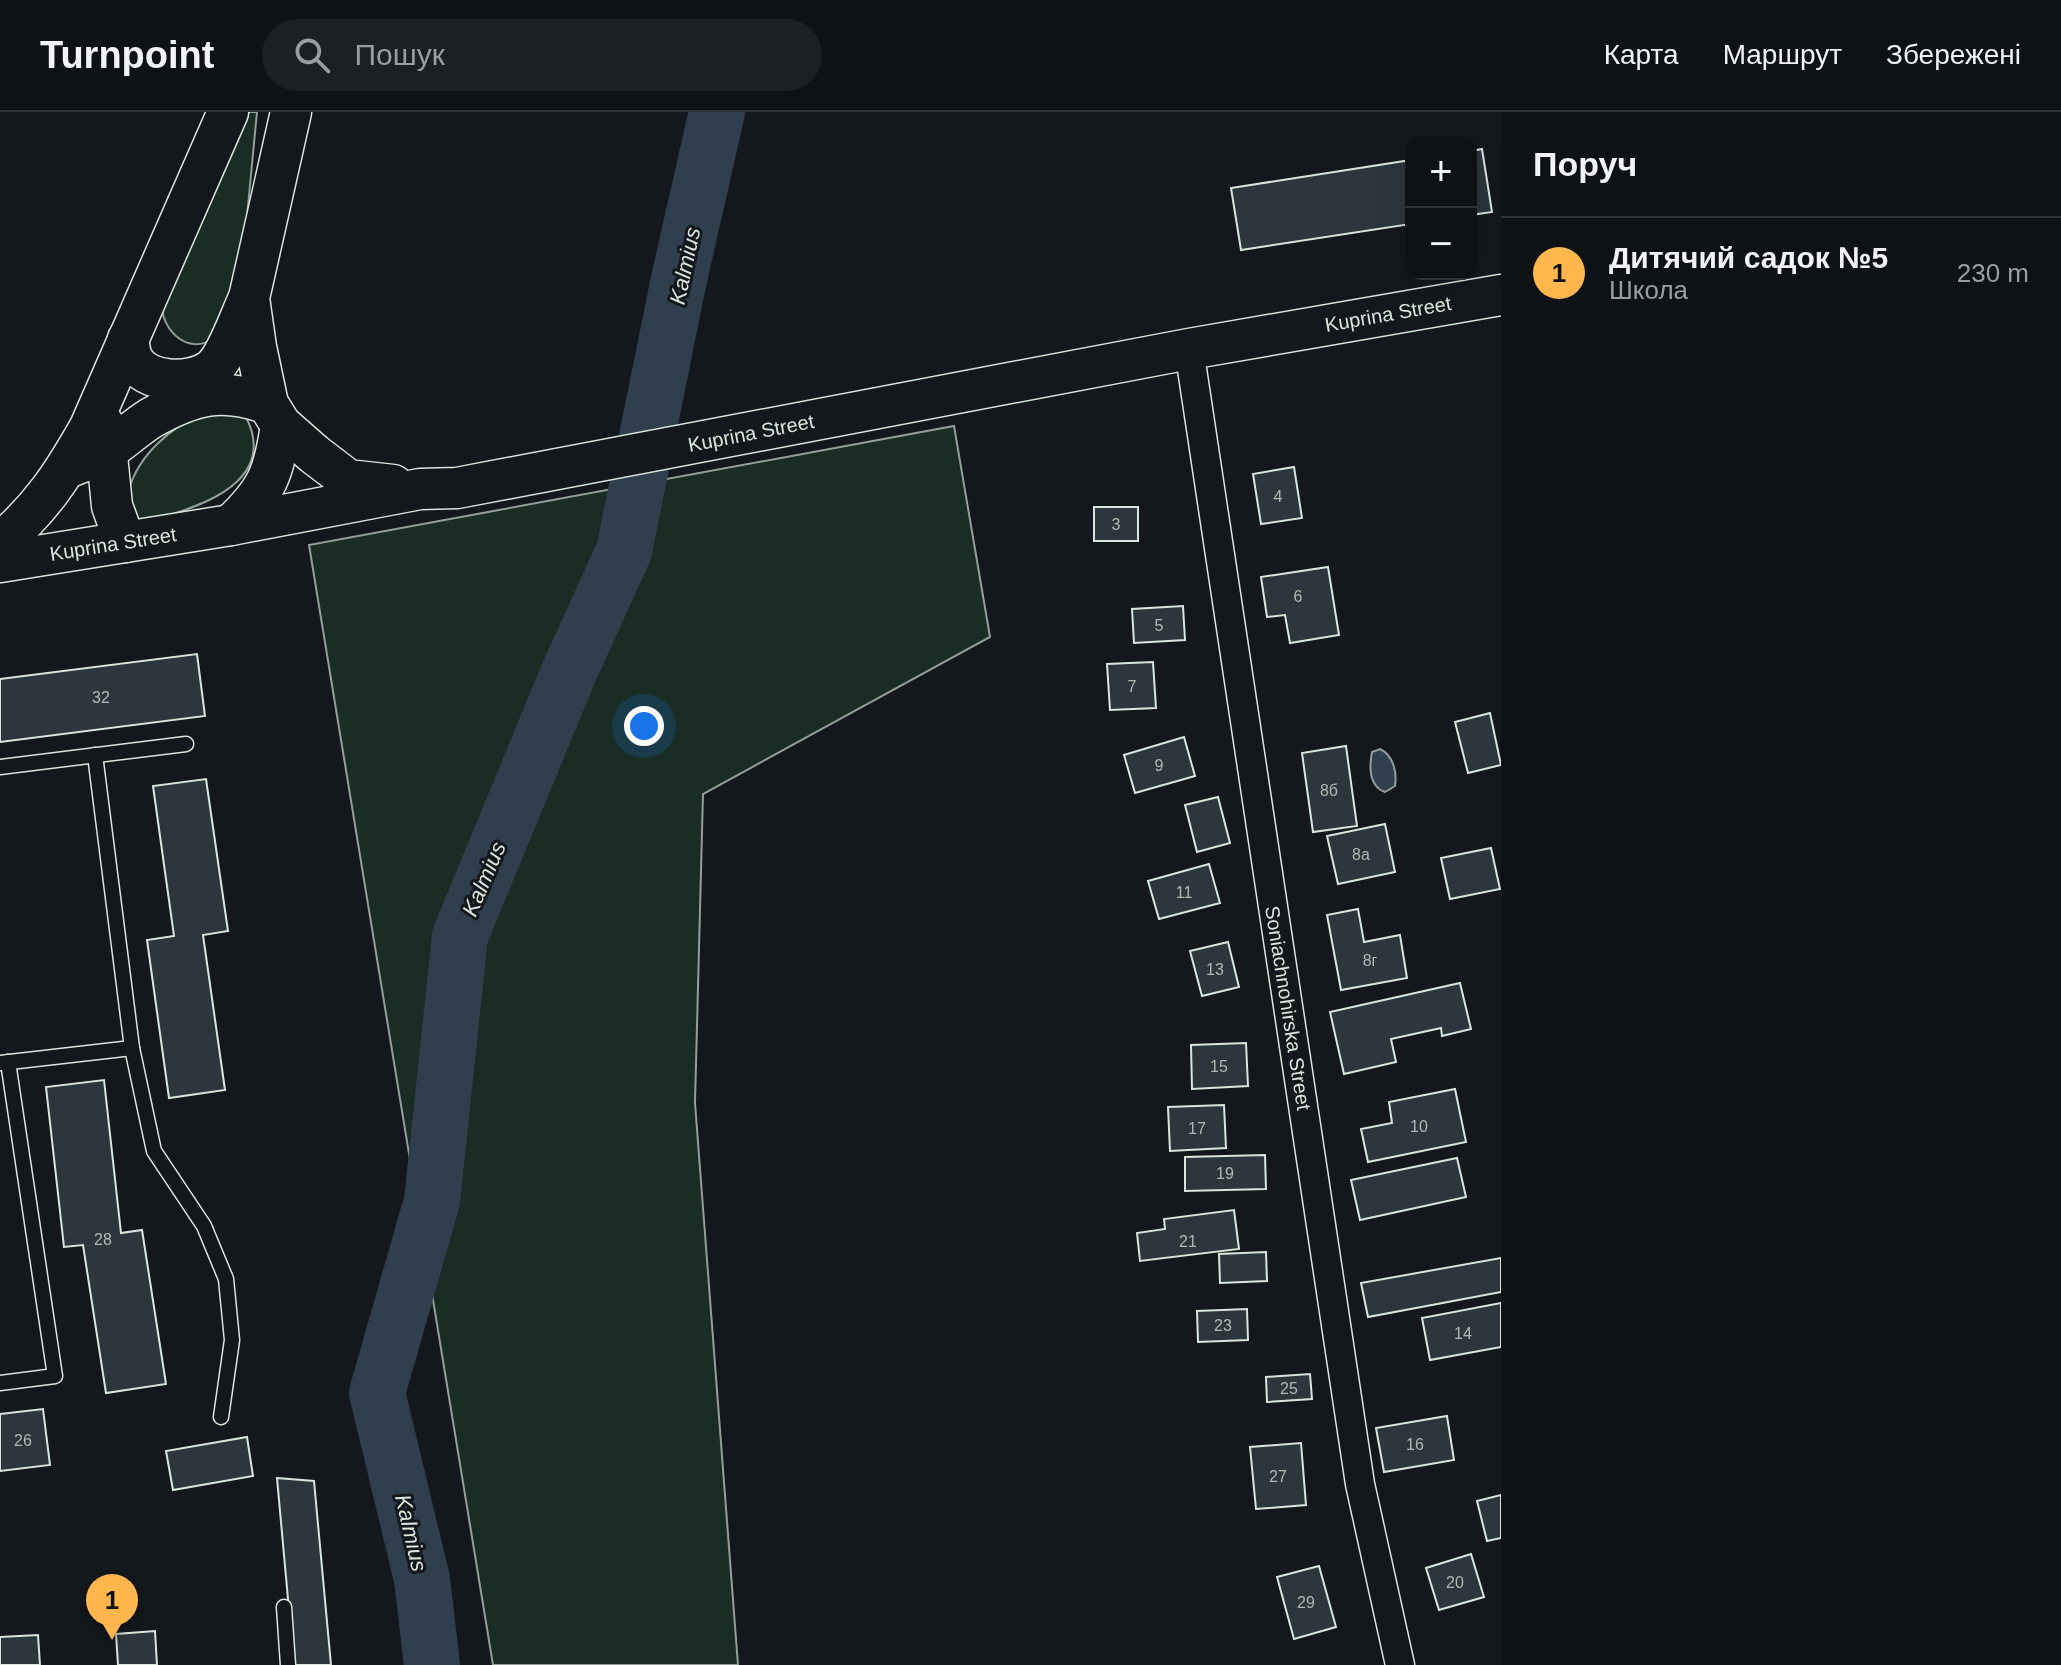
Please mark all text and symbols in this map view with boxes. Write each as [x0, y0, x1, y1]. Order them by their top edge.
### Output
search box [262, 19, 822, 91]
icon: search [290, 33, 334, 77]
text: Turnpoint [40, 34, 214, 76]
text: Пошук [354, 38, 445, 71]
text: Карта [1604, 39, 1679, 70]
text: Маршрут [1723, 39, 1842, 70]
text: Збережені [1886, 39, 2021, 70]
map controls [1405, 136, 1477, 280]
button: + [1405, 136, 1477, 208]
text: Поруч [1533, 145, 1637, 183]
button: − [1405, 208, 1477, 280]
water label: Kalmius [665, 225, 705, 307]
text: Дитячий садок №5 [1609, 241, 1888, 274]
text: 1 [1552, 258, 1566, 288]
text: 230 m [1957, 258, 2029, 288]
text: Школа [1609, 275, 1688, 305]
street label: Kuprina Street [1323, 292, 1453, 336]
street label: Kuprina Street [686, 410, 816, 456]
house number: 4 [1274, 488, 1283, 505]
house number: 3 [1112, 516, 1121, 533]
street label: Kuprina Street [48, 523, 178, 565]
house number: 6 [1294, 588, 1303, 605]
house number: 5 [1155, 617, 1164, 634]
house number: 7 [1128, 678, 1137, 695]
house number: 32 [92, 689, 110, 706]
your location [624, 706, 664, 746]
house number: 9 [1155, 757, 1164, 774]
house number: 8б [1320, 782, 1338, 799]
water label: Kalmius [457, 838, 511, 920]
house number: 8а [1352, 846, 1370, 863]
house number: 11 [1176, 884, 1192, 901]
street label: Soniachnohirska Street [1261, 904, 1315, 1112]
house number: 8г [1363, 952, 1378, 969]
house number: 13 [1206, 961, 1224, 978]
house number: 15 [1210, 1058, 1228, 1075]
house number: 10 [1410, 1118, 1428, 1135]
house number: 17 [1188, 1120, 1206, 1137]
house number: 19 [1216, 1165, 1234, 1182]
house number: 28 [94, 1231, 112, 1248]
house number: 21 [1179, 1233, 1197, 1250]
house number: 23 [1214, 1317, 1232, 1334]
house number: 14 [1454, 1325, 1472, 1342]
house number: 25 [1280, 1380, 1298, 1397]
house number: 26 [14, 1432, 32, 1449]
house number: 16 [1406, 1436, 1424, 1453]
house number: 27 [1269, 1468, 1287, 1485]
water label: Kalmius [390, 1492, 432, 1574]
pin: 1 [86, 1574, 138, 1640]
house number: 20 [1446, 1574, 1464, 1591]
house number: 29 [1297, 1594, 1315, 1611]

